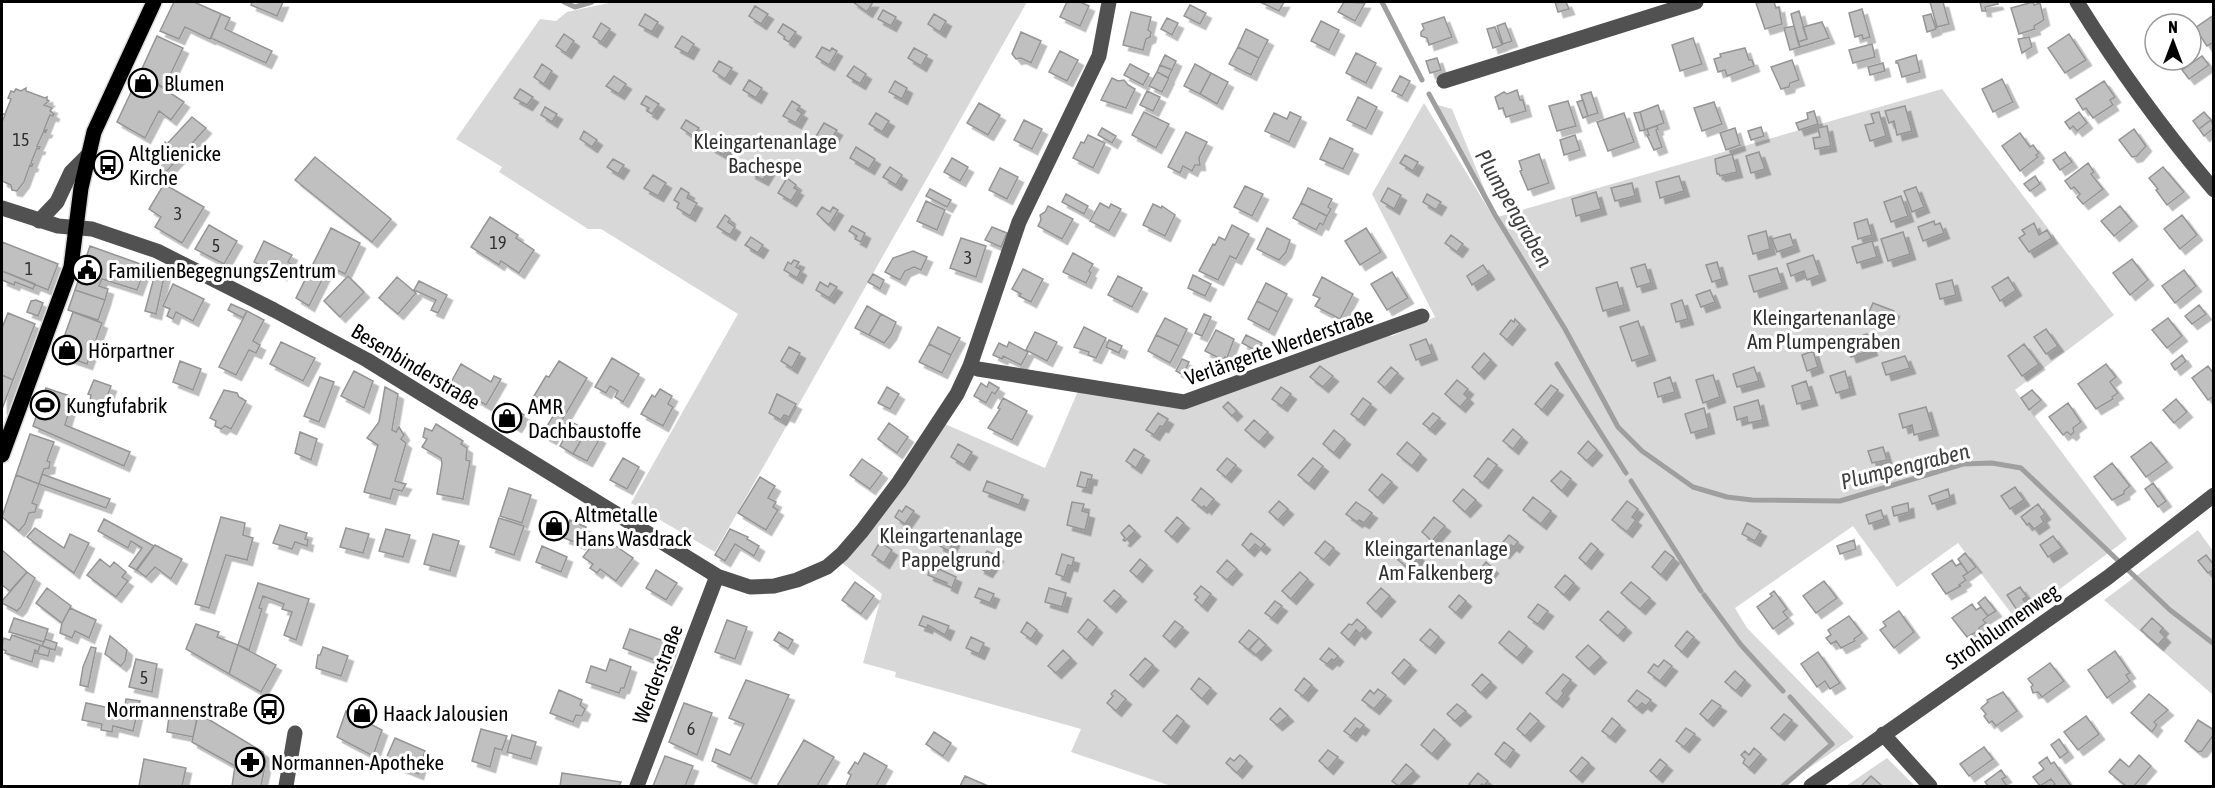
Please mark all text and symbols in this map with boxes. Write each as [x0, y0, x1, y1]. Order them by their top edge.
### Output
north arrow [2143, 12, 2203, 72]
text: N [2168, 18, 2178, 36]
shop icon: Blumen [127, 67, 159, 99]
place label: Blumen [164, 71, 225, 95]
house number: 15 [13, 129, 29, 150]
park label: Kleingartenanlage Bachespe [693, 129, 837, 177]
place label: Altglienicke Kirche [129, 141, 221, 189]
water label: Plumpengraben [1470, 144, 1558, 272]
bus stop icon: Altglienicke Kirche [92, 149, 124, 181]
house number: 3 [174, 203, 182, 224]
house number: 19 [490, 232, 506, 253]
house number: 5 [212, 235, 220, 256]
house number: 3 [964, 247, 972, 268]
public building icon: FamilienBegegnungsZentrum [71, 254, 103, 286]
house number: 1 [25, 258, 33, 279]
place label: FamilienBegegnungsZentrum [108, 258, 336, 282]
street label: Verlängerte Werderstraße [1182, 302, 1376, 390]
park label: Kleingartenanlage Am Plumpengraben [1747, 305, 1901, 353]
street label: Besenbinderstraße [347, 318, 485, 414]
shop icon: Hörpartner [51, 334, 83, 366]
place label: Hörpartner [88, 338, 175, 362]
sports icon: Kungfufabrik [29, 389, 61, 421]
place label: Kungfufabrik [66, 393, 167, 417]
place label: AMR Dachbaustoffe [528, 394, 641, 442]
shop icon: AMR Dachbaustoffe [491, 402, 523, 434]
water label: Plumpengraben [1838, 437, 1972, 495]
place label: Altmetalle Hans Wasdrack [575, 502, 692, 550]
shop icon: Altmetalle Hans Wasdrack [538, 510, 570, 542]
park label: Kleingartenanlage Pappelgrund [879, 523, 1023, 571]
park label: Kleingartenanlage Am Falkenberg [1364, 536, 1508, 584]
street label: Strohblumenweg [1941, 578, 2063, 674]
street label: Werderstraße [627, 621, 687, 727]
house number: 5 [140, 667, 148, 688]
bus stop icon: Normannenstraße [253, 693, 285, 725]
place label: Normannenstraße [106, 697, 248, 721]
shop icon: Haack Jalousien [346, 697, 378, 729]
place label: Haack Jalousien [383, 701, 508, 725]
house number: 6 [687, 718, 695, 739]
pharmacy icon: Normannen-Apotheke [234, 746, 266, 778]
place label: Normannen-Apotheke [271, 750, 444, 774]

